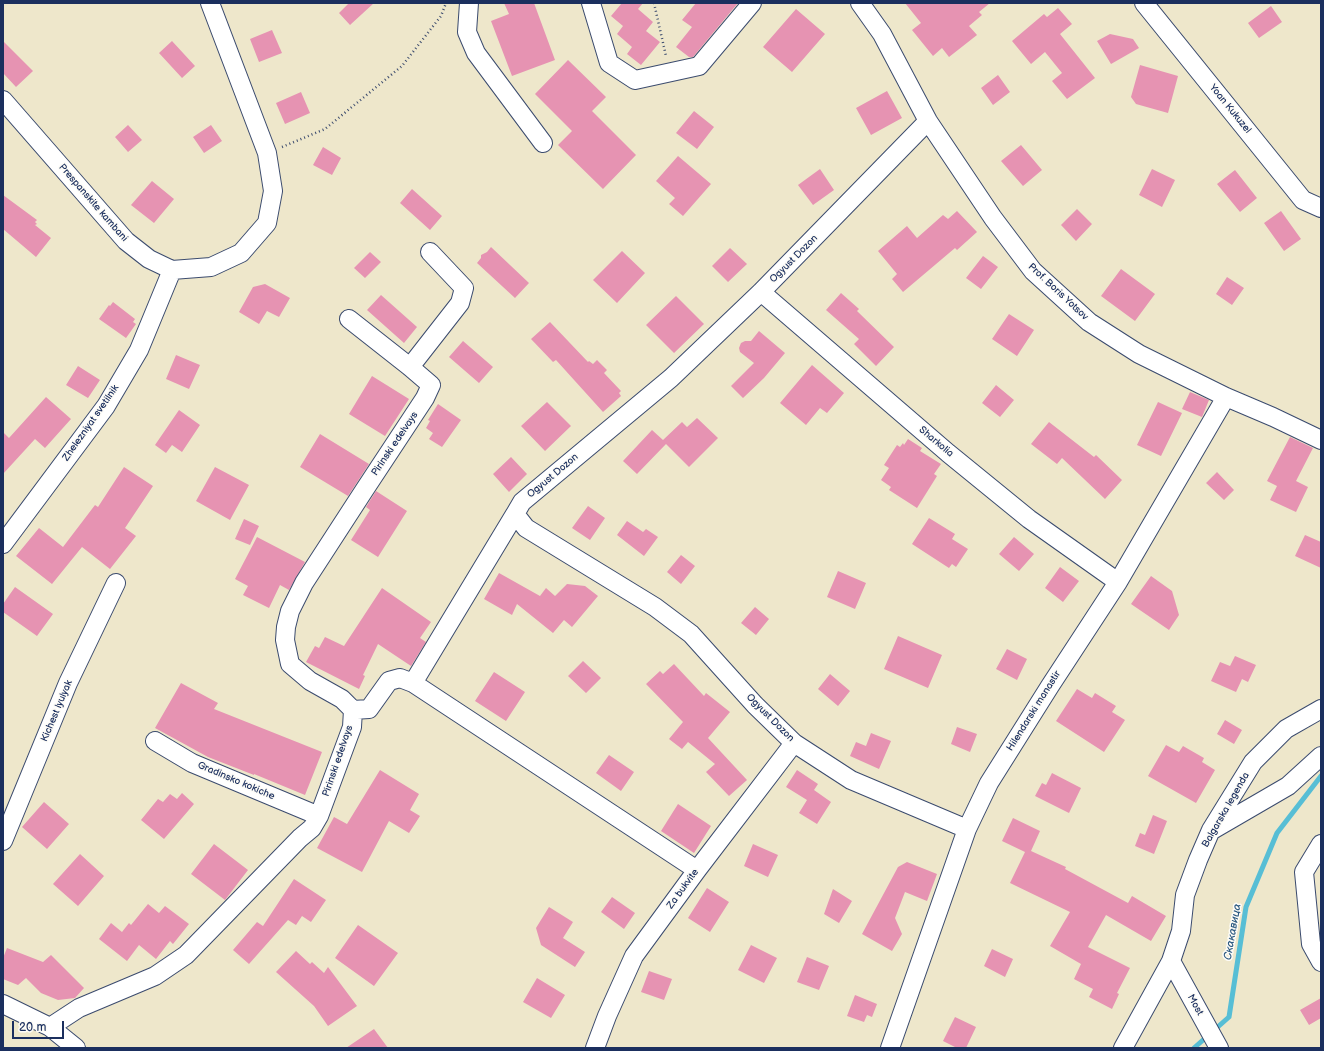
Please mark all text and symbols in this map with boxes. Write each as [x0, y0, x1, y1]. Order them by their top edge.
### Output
street label: Yoan Kukuzel [1207, 82, 1253, 136]
street label: Prespanskite kambani [56, 162, 130, 244]
street label: Ogyust Dozon [768, 233, 820, 285]
street label: Prof. Boris Yotsov [1025, 261, 1091, 323]
street label: Zhelezniyat svetilnik [60, 383, 122, 463]
street label: Pirinski edelvays [369, 410, 421, 478]
street label: Sharkolia [916, 424, 956, 460]
street label: Ogyust Dozon [525, 451, 581, 501]
street label: Hilendarski manastir [1004, 669, 1064, 753]
street label: Kichest lyulyak [39, 678, 75, 744]
street label: Ogyust Dozon [744, 692, 796, 744]
street label: Pirinski edelvays [320, 724, 356, 798]
street label: Gradinsko kokiche [196, 759, 276, 803]
street label: Balgarska legenda [1200, 770, 1252, 850]
street label: Za bukvite [665, 867, 701, 911]
water label: Скакавица [1222, 903, 1244, 961]
street label: Most [1184, 992, 1206, 1018]
scale bar [14, 1013, 66, 1039]
text: 20 m [19, 1020, 46, 1035]

